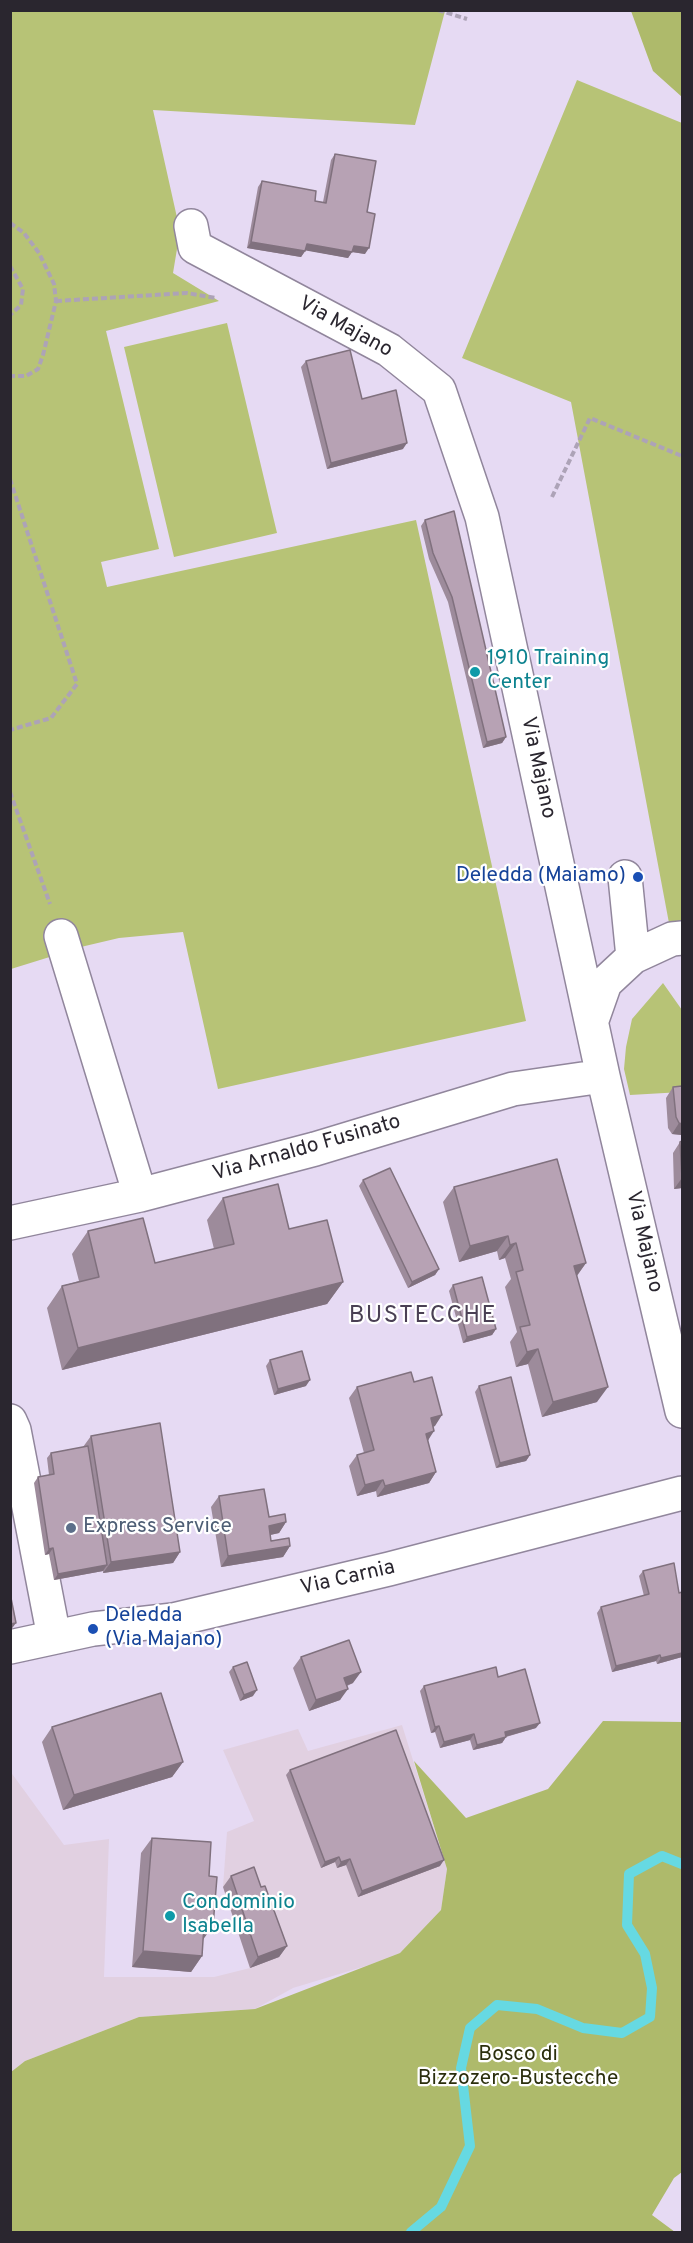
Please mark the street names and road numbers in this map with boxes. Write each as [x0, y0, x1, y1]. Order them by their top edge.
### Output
street label: Via Majano [294, 292, 396, 364]
street label: Via Majano [514, 715, 560, 821]
street label: Via Arnaldo Fusinato [210, 1110, 404, 1188]
street label: Via Majano [619, 1189, 667, 1295]
street label: Via Carnia [298, 1556, 398, 1602]

